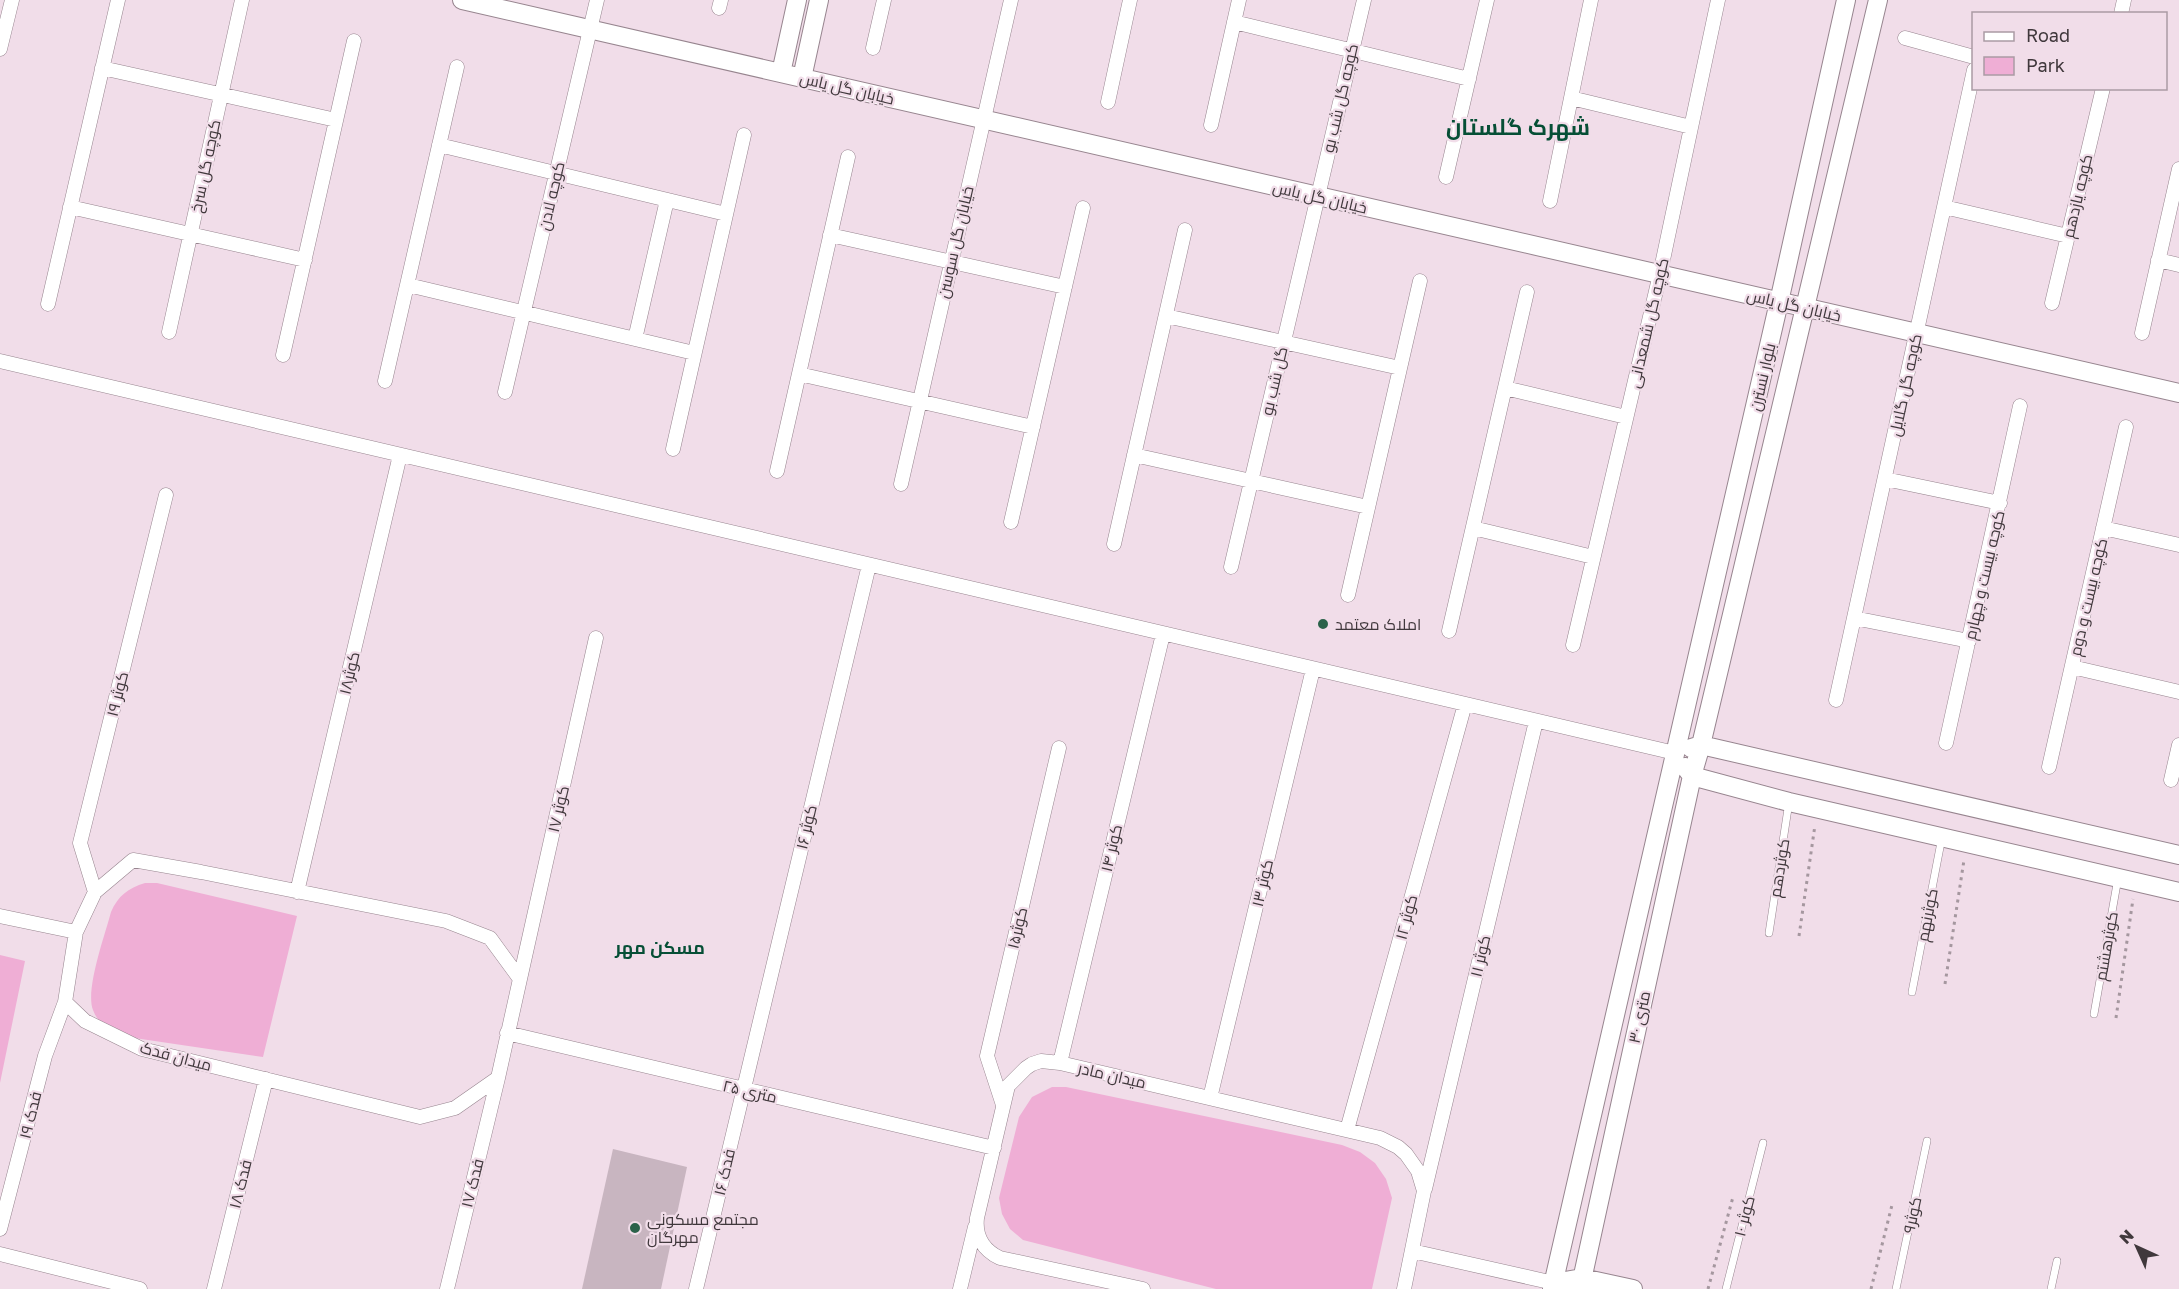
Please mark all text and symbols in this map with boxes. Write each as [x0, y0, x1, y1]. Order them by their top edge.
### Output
legend [1972, 12, 2167, 90]
text: Road [2026, 24, 2070, 46]
street label: کوچه گل شب بو [1318, 42, 1364, 155]
text: Park [2026, 54, 2065, 76]
street label: خیابان گل یاس [798, 67, 896, 110]
district label: شهرک گلستان [1446, 113, 1590, 141]
street label: کوچه گل سرخ [185, 118, 227, 215]
street label: کوچه یازدهم [2058, 152, 2098, 240]
street label: کوچه لادن [533, 160, 571, 233]
street label: خیابان گل یاس [1271, 176, 1369, 219]
street label: خیابان گل سوسن [932, 184, 979, 300]
street label: کوچه گل شمعدانی [1623, 256, 1675, 390]
street label: خیابان گل یاس [1745, 284, 1843, 327]
street label: کوچه گل گلایل [1884, 332, 1928, 439]
street label: بلوار نسترن [1744, 341, 1780, 413]
street label: گل شب بو [1256, 345, 1293, 417]
street label: کوچه بیست و چهارم [1959, 508, 2011, 642]
street label: کوچه بیست و دوم [2065, 536, 2113, 658]
place label: املاک معتمد [1335, 614, 1421, 634]
marker: املاک معتمد [1316, 617, 1330, 631]
street label: کوثر۱۸ [334, 650, 364, 696]
street label: کوثر ۱۹ [102, 669, 132, 719]
street label: کوثر ۱۷ [543, 784, 573, 834]
street label: کوثر ۱۶ [791, 803, 821, 851]
street label: کوثر ۱۴ [1096, 822, 1126, 874]
street label: کوثردهم [1764, 837, 1795, 899]
street label: کوثر ۱۳ [1247, 857, 1277, 909]
street label: کوثرنهم [1912, 887, 1944, 944]
street label: کوثر ۱۲ [1390, 892, 1422, 942]
street label: کوثر۱۵ [1003, 905, 1031, 951]
street label: کوثرهشتم [2090, 910, 2124, 983]
street label: کوثر ۱۱ [1466, 933, 1494, 979]
district label: مسکن مهر [614, 936, 705, 959]
street label: ۳۰ متری [1624, 989, 1655, 1045]
street label: میدان فدک [138, 1037, 214, 1076]
street label: میدان مادر [1075, 1057, 1148, 1094]
street label: ۲۵ متری [721, 1075, 779, 1108]
street label: فدک ۱۹ [14, 1089, 46, 1141]
street label: فدک ۱۶ [709, 1147, 739, 1197]
street label: فدک ۱۷ [456, 1156, 488, 1210]
street label: فدک ۱۸ [224, 1157, 256, 1211]
street label: کوثر ۱۰ [1729, 1194, 1759, 1238]
street label: کوثر۹ [1898, 1195, 1926, 1235]
place label: مجتمع مسکونی مهرگان [647, 1209, 759, 1248]
north arrow [2107, 1217, 2167, 1277]
marker: مجتمع مسکونی مهرگان [628, 1221, 642, 1235]
text: N [2115, 1225, 2138, 1248]

